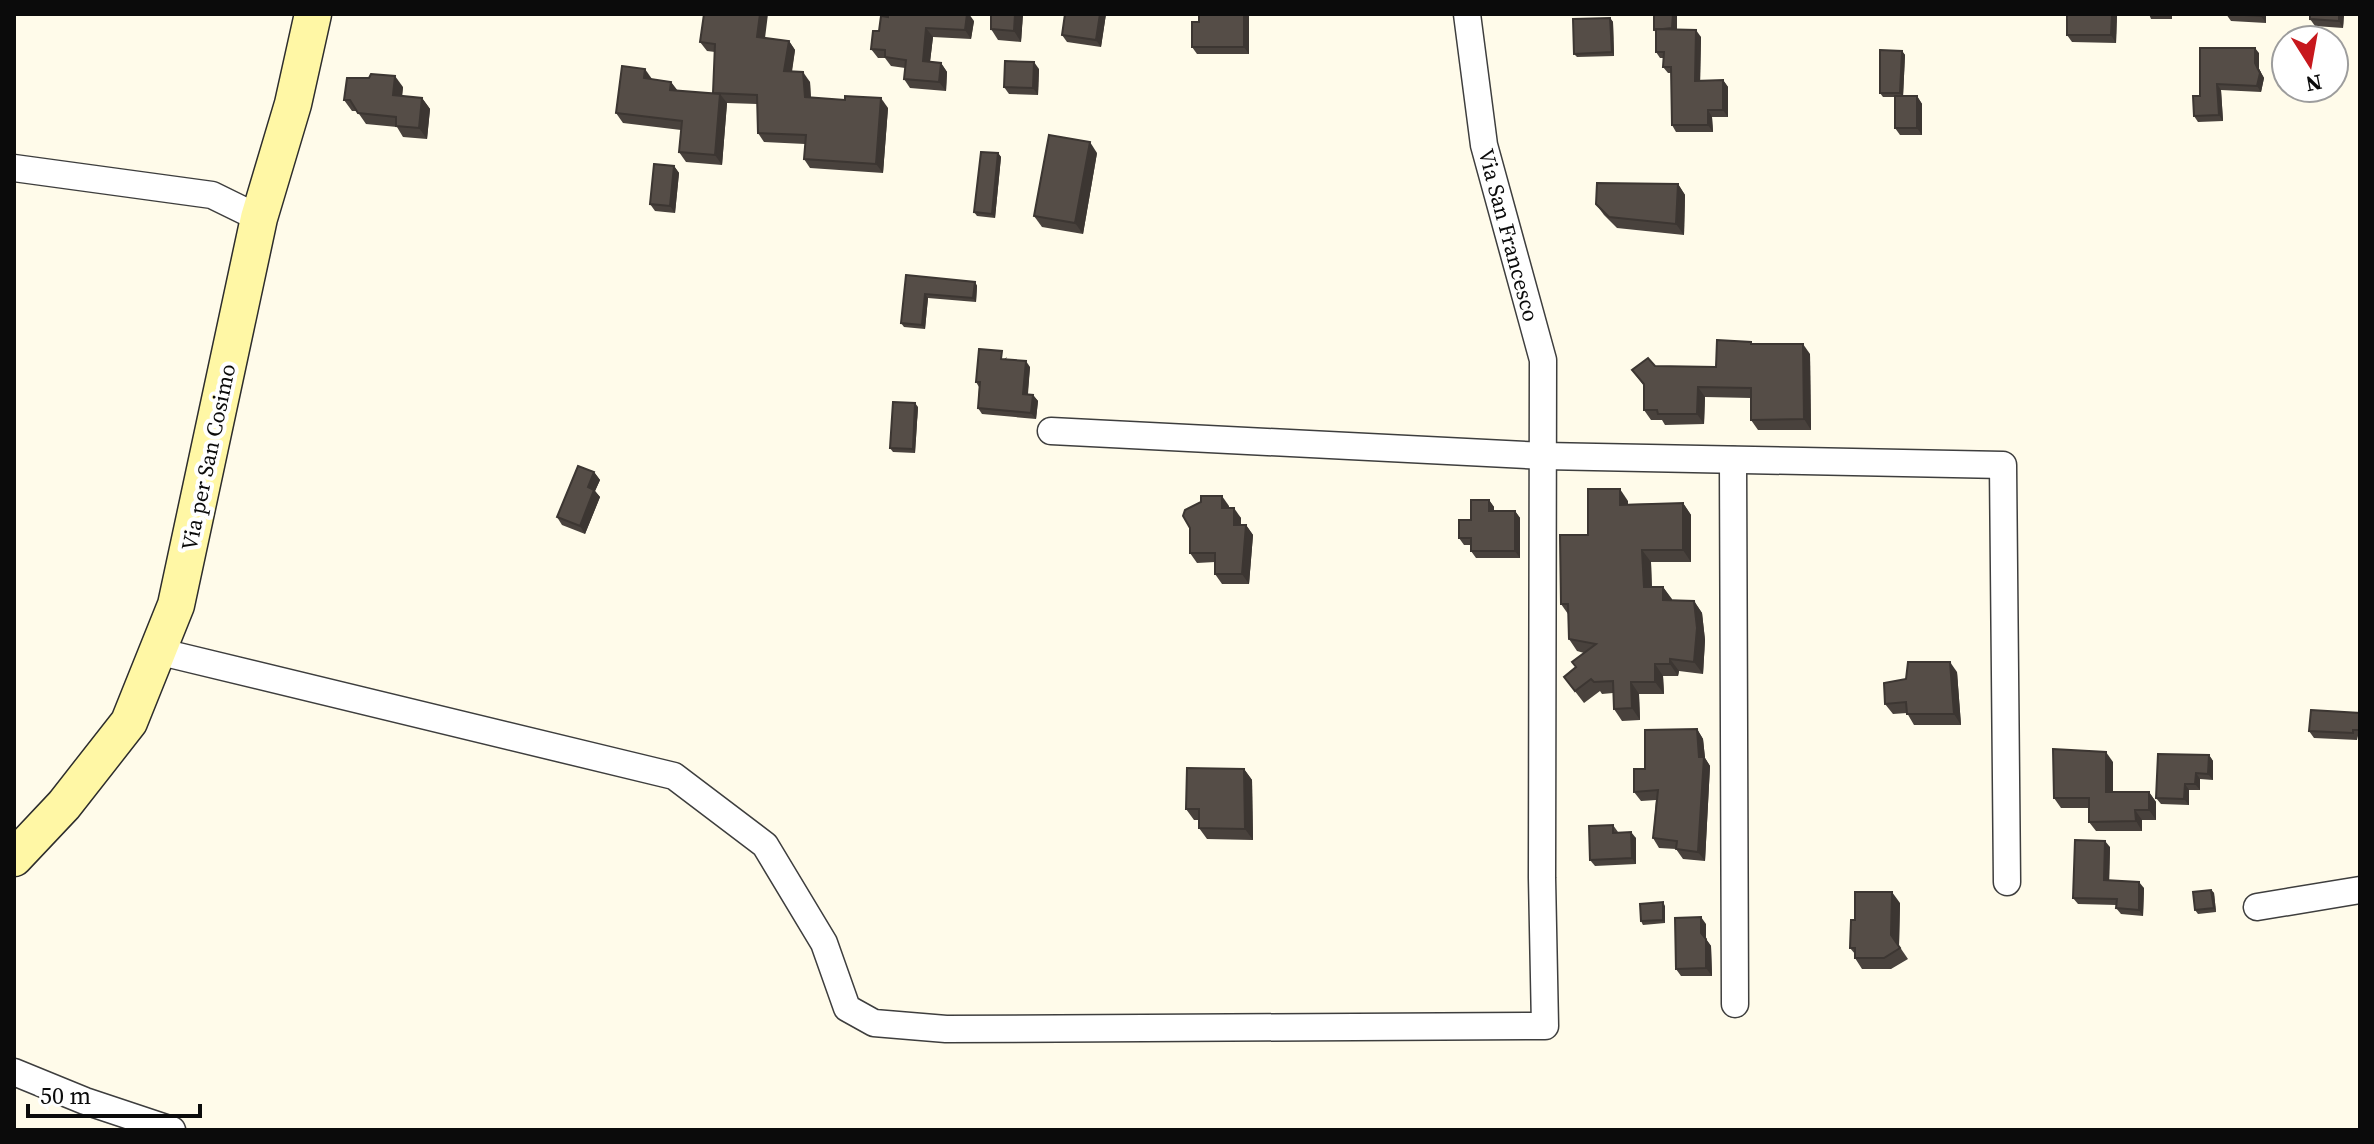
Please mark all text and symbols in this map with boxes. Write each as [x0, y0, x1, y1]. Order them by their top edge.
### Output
north arrow [2270, 24, 2350, 104]
text: N [2303, 67, 2325, 100]
street label: Via San Francesco [1471, 145, 1547, 325]
street label: Via per San Cosimo [174, 361, 242, 553]
scale bar [28, 1068, 200, 1118]
text: 50 m [40, 1079, 91, 1112]

